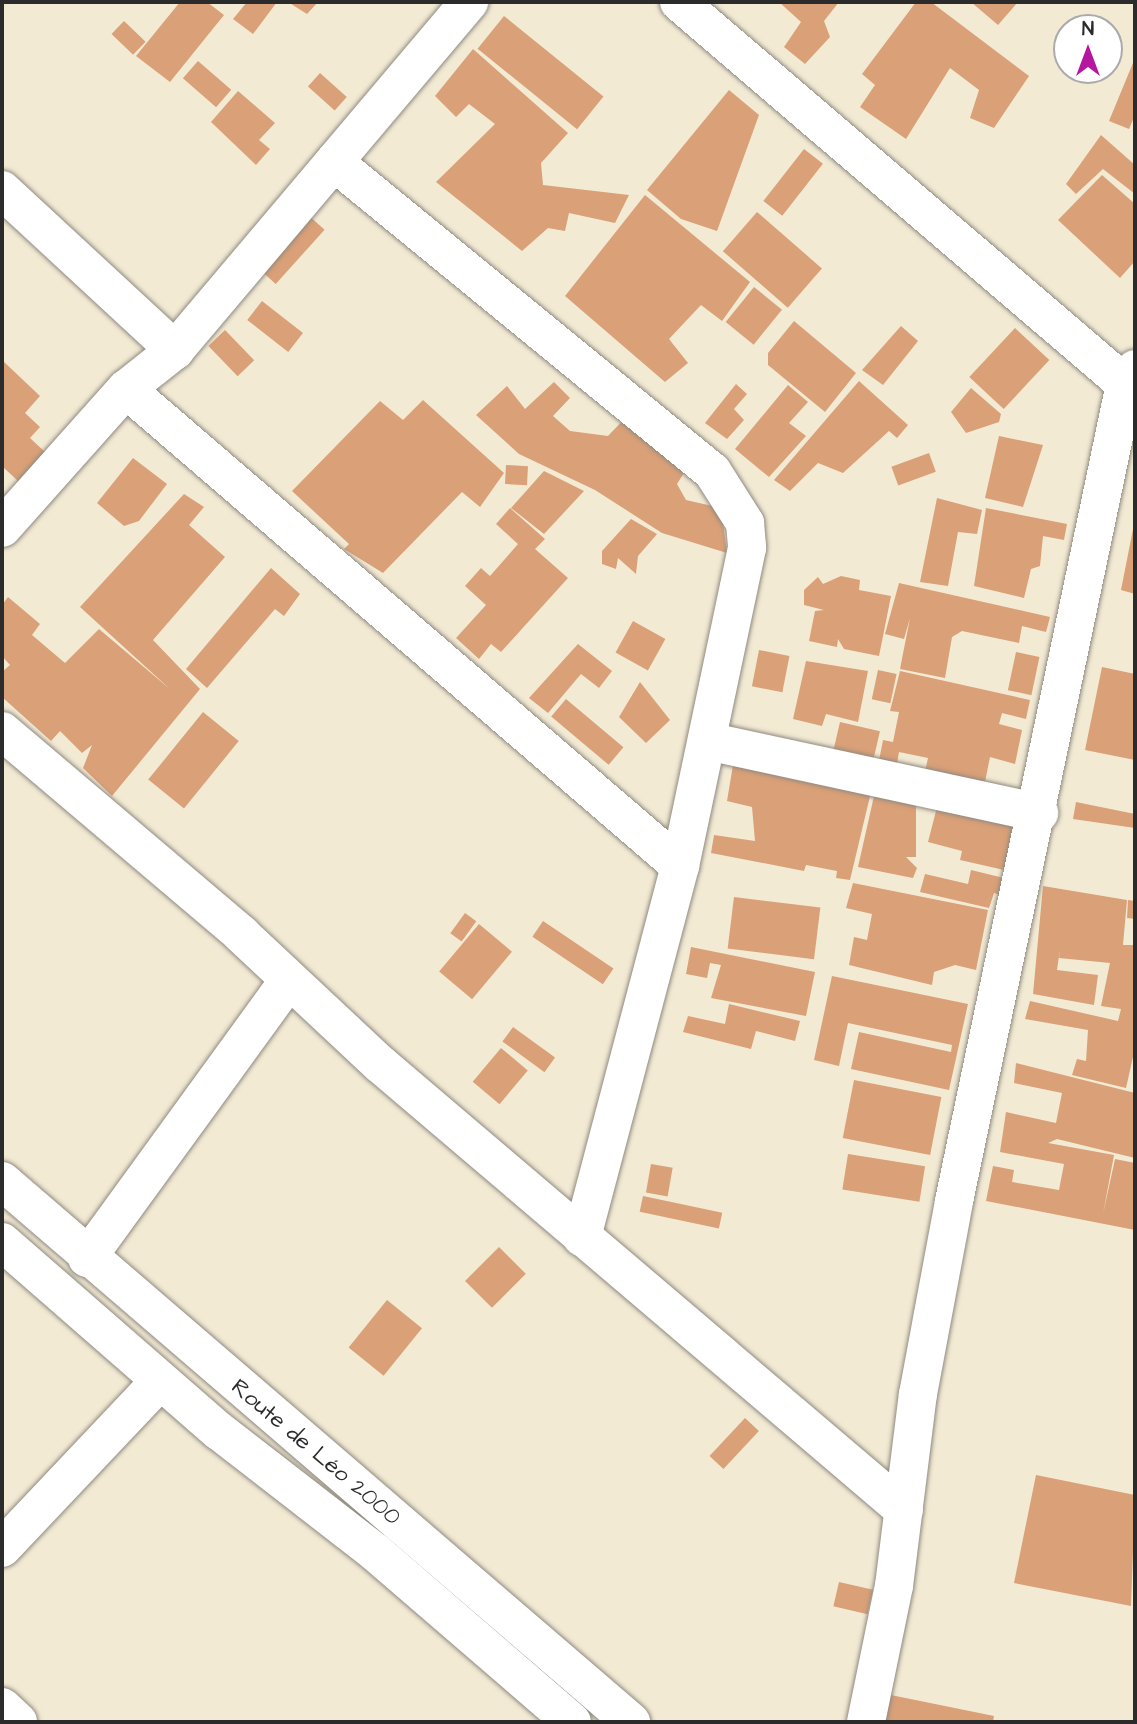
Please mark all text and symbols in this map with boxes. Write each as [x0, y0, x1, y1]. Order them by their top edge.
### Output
north arrow [1053, 14, 1123, 84]
text: N [1082, 16, 1094, 43]
street label: Route de Léo 2000 [226, 1373, 406, 1531]

